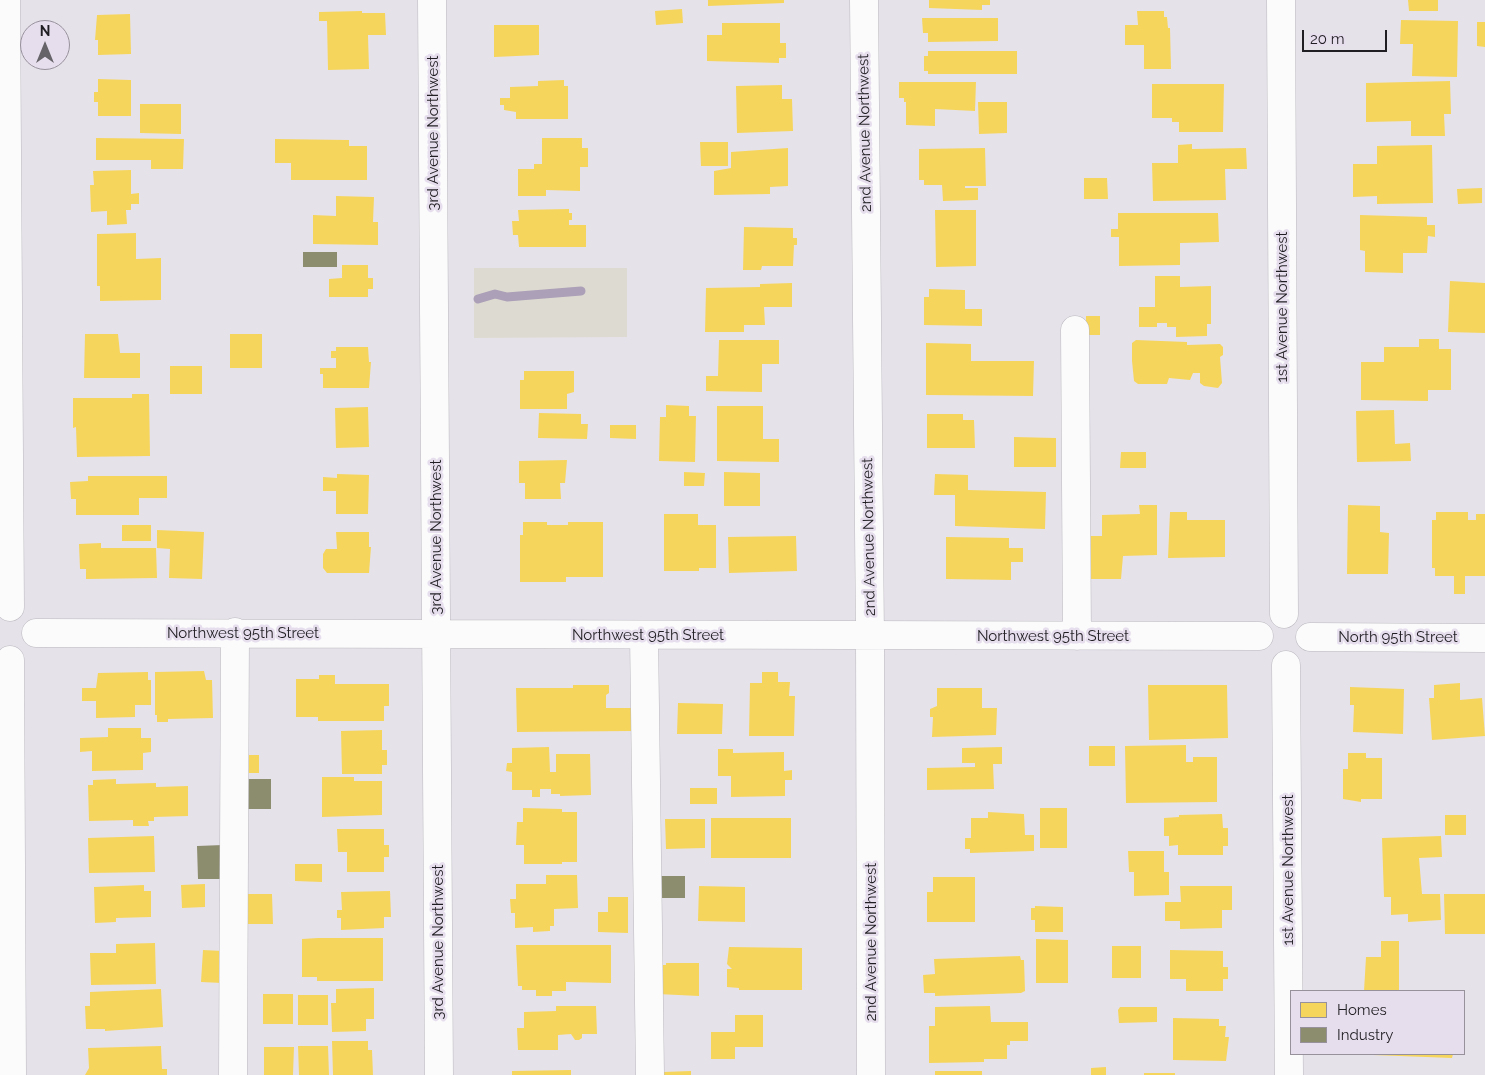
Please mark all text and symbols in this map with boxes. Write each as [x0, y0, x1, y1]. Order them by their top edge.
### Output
north arrow [20, 20, 70, 70]
scale bar [1305, 20, 1390, 52]
text: N [40, 23, 50, 39]
text: 20 m [1310, 30, 1345, 48]
street label: 2nd Avenue Northwest [855, 54, 875, 212]
street label: 3rd Avenue Northwest [424, 56, 442, 210]
street label: 1st Avenue Northwest [1273, 231, 1291, 383]
street label: 2nd Avenue Northwest [859, 458, 879, 616]
street label: 3rd Avenue Northwest [427, 460, 445, 614]
street label: Northwest 95th Street [167, 624, 319, 642]
street label: Northwest 95th Street [572, 626, 724, 644]
street label: Northwest 95th Street [977, 627, 1129, 645]
street label: North 95th Street [1338, 628, 1458, 646]
street label: 1st Avenue Northwest [1279, 794, 1297, 946]
street label: 2nd Avenue Northwest [862, 863, 880, 1021]
street label: 3rd Avenue Northwest [429, 865, 447, 1019]
legend [1290, 990, 1465, 1055]
text: Homes [1337, 1001, 1387, 1019]
text: Industry [1337, 1026, 1393, 1044]

